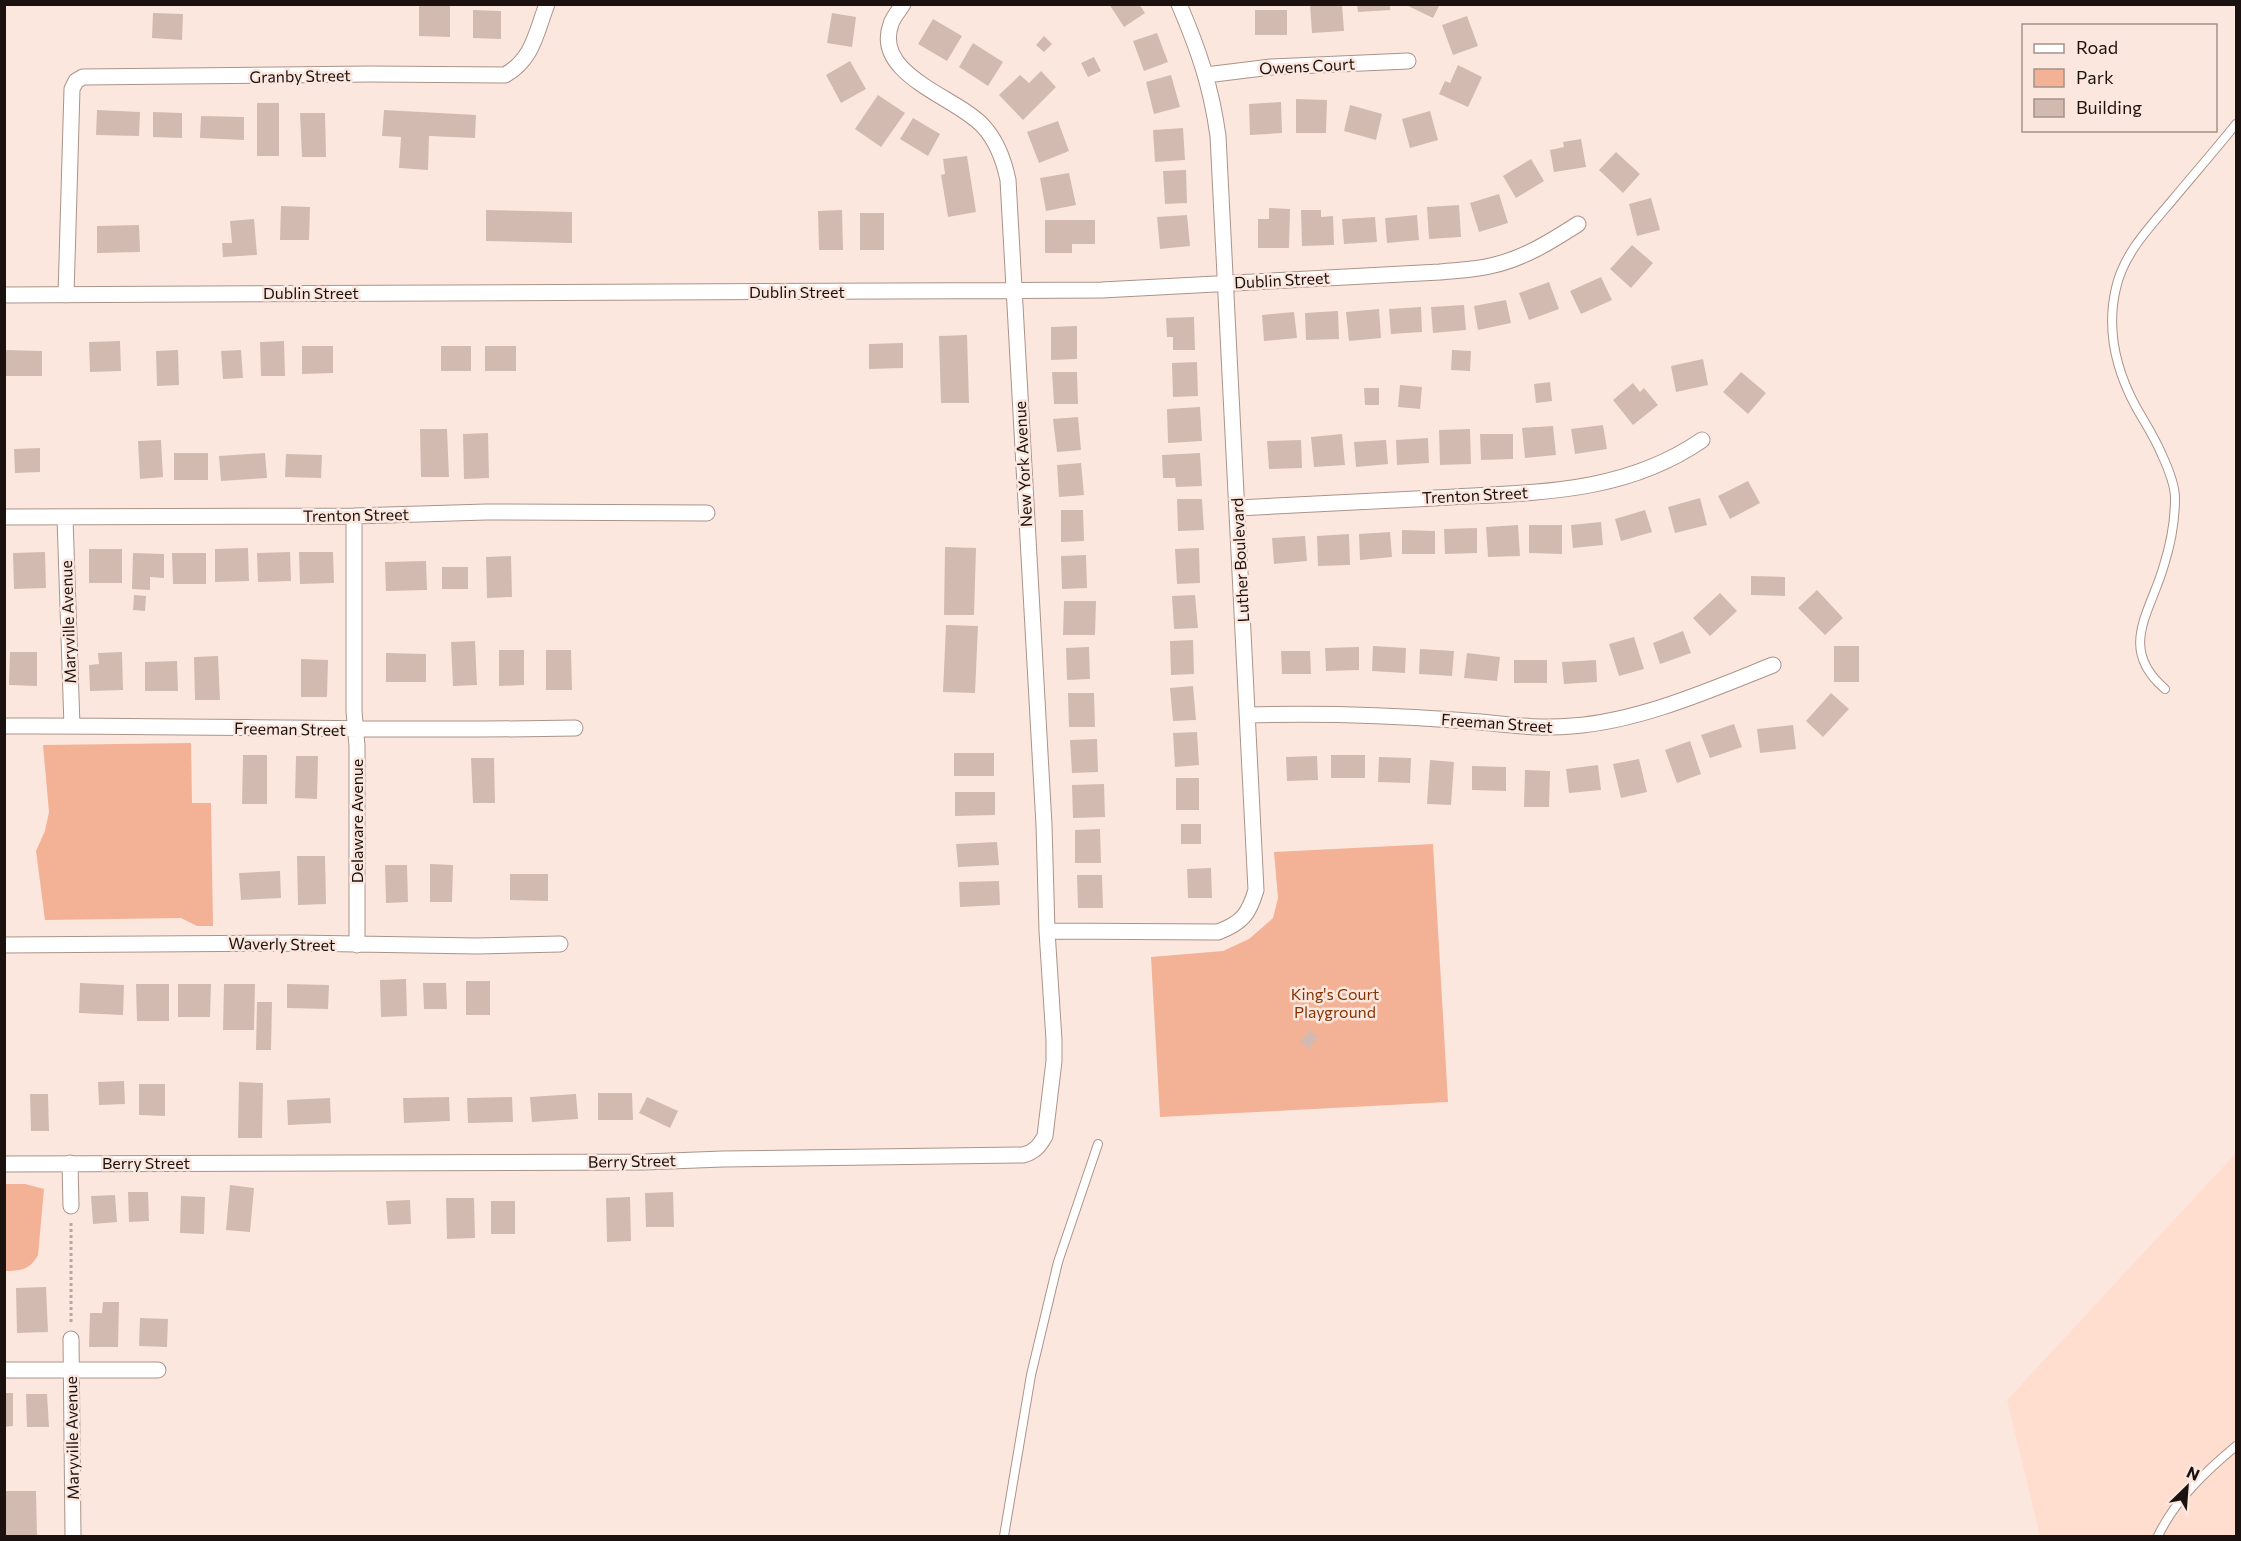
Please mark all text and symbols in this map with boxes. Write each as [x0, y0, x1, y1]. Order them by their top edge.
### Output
legend [2022, 24, 2217, 132]
text: Road [2076, 36, 2118, 58]
street label: Owens Court [1259, 53, 1356, 77]
street label: Granby Street [249, 65, 351, 86]
text: Park [2076, 66, 2114, 88]
text: Building [2076, 96, 2142, 118]
street label: Dublin Street [1234, 267, 1331, 291]
street label: Dublin Street [749, 282, 845, 301]
street label: Dublin Street [263, 283, 359, 302]
street label: New York Avenue [1010, 401, 1035, 528]
street label: Trenton Street [1421, 482, 1529, 507]
street label: Luther Boulevard [1227, 497, 1252, 623]
street label: Trenton Street [303, 504, 410, 525]
street label: Maryville Avenue [56, 560, 79, 684]
street label: Freeman Street [1441, 709, 1554, 736]
street label: Freeman Street [234, 718, 346, 739]
street label: Delaware Avenue [347, 759, 366, 883]
street label: Waverly Street [228, 933, 336, 954]
park label: King's Court Playground [1291, 984, 1380, 1021]
street label: Berry Street [588, 1150, 677, 1171]
street label: Berry Street [102, 1153, 190, 1172]
street label: Maryville Avenue [61, 1376, 82, 1500]
north arrow [2157, 1457, 2217, 1517]
text: N [2184, 1462, 2203, 1484]

